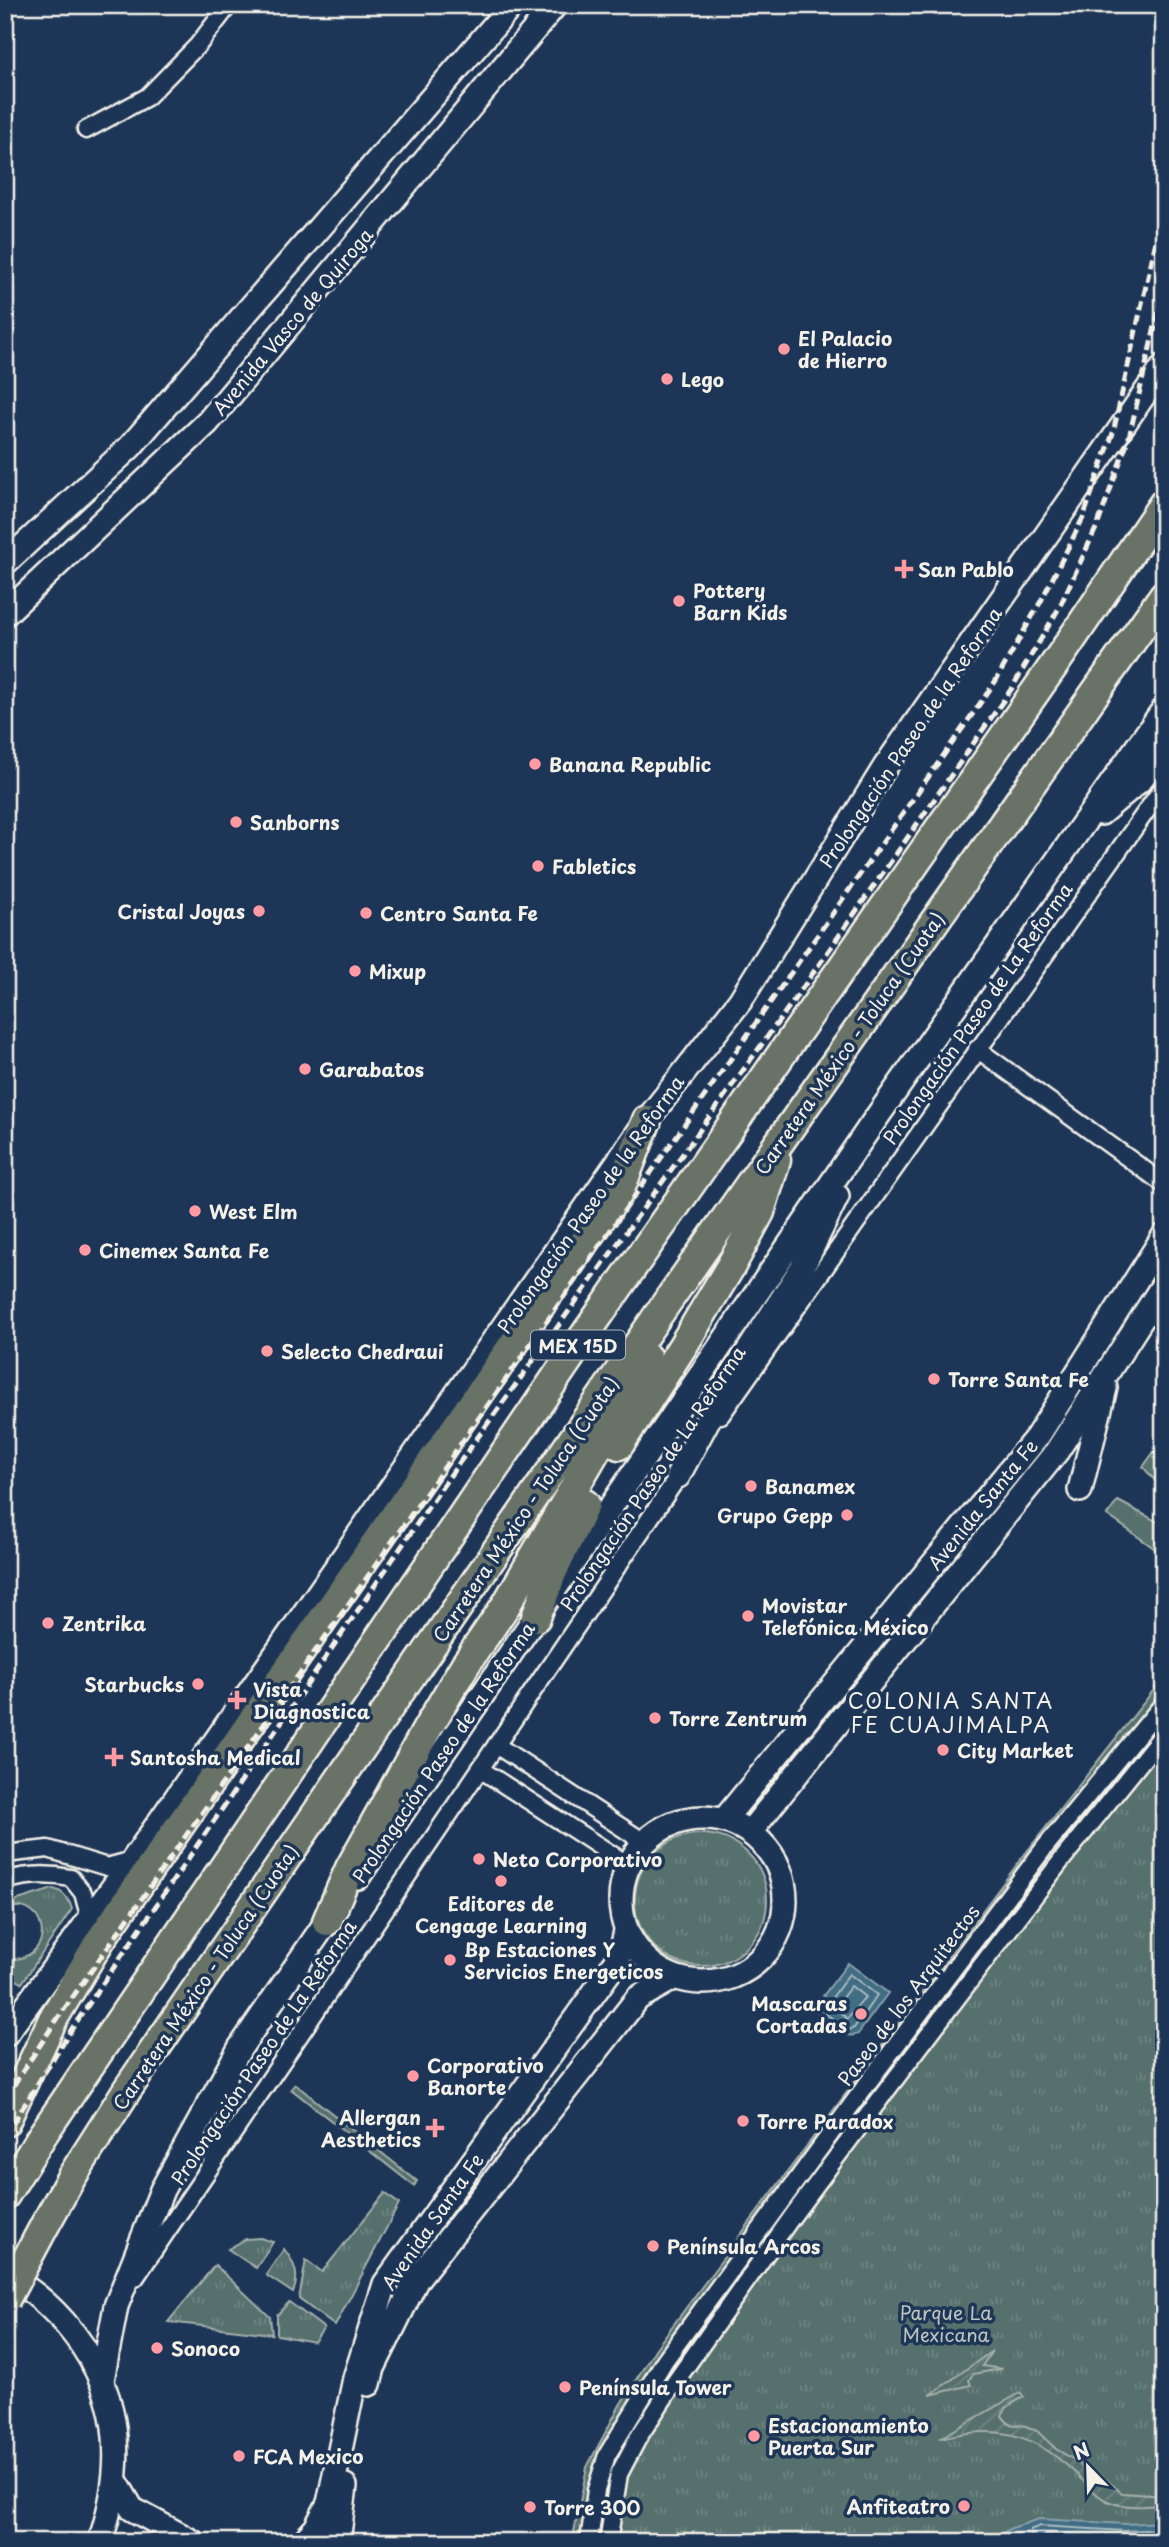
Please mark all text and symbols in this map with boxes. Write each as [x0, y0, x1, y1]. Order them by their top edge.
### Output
street label: Avenida Vasco de Quiroga [205, 221, 379, 421]
place label: El Palacio de Hierro [798, 324, 892, 374]
marker: El Palacio de Hierro [776, 341, 792, 357]
place label: Lego [681, 365, 724, 393]
marker: Lego [659, 371, 675, 387]
place label: San Pablo [918, 555, 1014, 583]
marker: San Pablo [896, 561, 912, 577]
place label: Pottery Barn Kids [693, 576, 787, 626]
marker: Pottery Barn Kids [671, 593, 687, 609]
street label: Prolongación Paseo de la Reforma [812, 600, 1009, 873]
place label: Banana Republic [549, 750, 711, 778]
marker: Banana Republic [527, 756, 543, 772]
place label: Sanborns [250, 808, 340, 836]
marker: Sanborns [228, 814, 244, 830]
place label: Fabletics [552, 852, 636, 880]
marker: Fabletics [530, 858, 546, 874]
street label: Prolongación Paseo de La Reforma [875, 876, 1079, 1150]
place label: Cristal Joyas [118, 897, 245, 925]
place label: Centro Santa Fe [380, 899, 538, 927]
marker: Cristal Joyas [251, 903, 267, 919]
marker: Centro Santa Fe [358, 905, 374, 921]
street label: Carretera México - Toluca (Cuota) [747, 906, 951, 1180]
place label: Mixup [369, 957, 426, 985]
marker: Mixup [347, 963, 363, 979]
place label: Garabatos [319, 1055, 424, 1083]
marker: Garabatos [297, 1061, 313, 1077]
street label: Prolongación Paseo de la Reforma [490, 1069, 691, 1339]
place label: West Elm [209, 1197, 298, 1225]
marker: West Elm [187, 1203, 203, 1219]
place label: Cinemex Santa Fe [99, 1236, 269, 1264]
marker: Cinemex Santa Fe [77, 1242, 93, 1258]
road number: MEX 15D [531, 1330, 625, 1360]
place label: Selecto Chedraui [281, 1337, 443, 1365]
street label: Prolongación Paseo de La Reforma [553, 1339, 752, 1616]
marker: Selecto Chedraui [259, 1343, 275, 1359]
place label: Torre Santa Fe [948, 1365, 1089, 1393]
street label: Carretera México - Toluca (Cuota) [425, 1371, 625, 1647]
marker: Torre Santa Fe [926, 1371, 942, 1387]
street label: Avenida Santa Fe [920, 1433, 1044, 1575]
place label: Banamex [765, 1472, 855, 1500]
marker: Banamex [743, 1478, 759, 1494]
place label: Grupo Gepp [717, 1501, 833, 1529]
marker: Grupo Gepp [839, 1507, 855, 1523]
place label: Movistar Telefónica México [762, 1591, 928, 1641]
marker: Movistar Telefónica México [740, 1608, 756, 1624]
place label: Zentrika [62, 1609, 146, 1637]
marker: Zentrika [40, 1615, 56, 1631]
street label: Prolongación Paseo de la Reforma [345, 1615, 542, 1888]
place label: Starbucks [84, 1670, 184, 1698]
place label: Vista Diagnostica [253, 1675, 370, 1725]
marker: Starbucks [190, 1676, 206, 1692]
district label: COLONIA SANTA FE CUAJIMALPA [848, 1684, 1054, 1740]
marker: Vista Diagnostica [227, 1690, 247, 1710]
place label: Torre Zentrum [669, 1704, 807, 1732]
marker: Torre Zentrum [647, 1710, 663, 1726]
place label: City Market [957, 1736, 1074, 1764]
marker: City Market [935, 1742, 951, 1758]
place label: Santosha Medical [130, 1743, 301, 1771]
marker: Santosha Medical [104, 1747, 124, 1767]
street label: Carretera México - Toluca (Cuota) [105, 1839, 305, 2115]
place label: Neto Corporativo [493, 1845, 662, 1873]
marker: Neto Corporativo [471, 1851, 487, 1867]
marker: Editores de Cengage Learning [493, 1873, 509, 1889]
place label: Editores de Cengage Learning [415, 1889, 587, 1939]
street label: Paseo de los Arquitectos [830, 1898, 986, 2092]
street label: Prolongación Paseo de La Reforma [164, 1913, 363, 2190]
place label: Bp Estaciones Y Servicios Energeticos [464, 1935, 663, 1985]
marker: Bp Estaciones Y Servicios Energeticos [442, 1952, 458, 1968]
place label: Mascaras Cortadas [751, 1989, 847, 2039]
marker: Mascaras Cortadas [853, 2006, 869, 2022]
place label: Corporativo Banorte [427, 2051, 544, 2101]
marker: Corporativo Banorte [405, 2068, 421, 2084]
place label: Allergan Aesthetics [320, 2103, 421, 2153]
place label: Torre Paradox [757, 2107, 894, 2135]
marker: Torre Paradox [735, 2113, 751, 2129]
marker: Allergan Aesthetics [427, 2120, 443, 2136]
street label: Avenida Santa Fe [374, 2147, 490, 2295]
place label: Península Arcos [667, 2232, 820, 2260]
marker: Península Arcos [645, 2238, 661, 2254]
park label: Parque La Mexicana [900, 2298, 992, 2348]
place label: Sonoco [171, 2334, 240, 2362]
marker: Sonoco [149, 2340, 165, 2356]
place label: Península Tower [579, 2373, 732, 2401]
marker: Península Tower [557, 2379, 573, 2395]
place label: Estacionamiento Puerta Sur [768, 2411, 929, 2461]
marker: Estacionamiento Puerta Sur [746, 2428, 762, 2444]
north arrow [1054, 2432, 1124, 2502]
text: N [1069, 2435, 1093, 2466]
place label: FCA Mexico [253, 2442, 363, 2470]
marker: FCA Mexico [231, 2448, 247, 2464]
place label: Anfiteatro [847, 2492, 950, 2520]
place label: Torre 300 [544, 2493, 641, 2521]
marker: Anfiteatro [956, 2498, 972, 2514]
marker: Torre 300 [522, 2499, 538, 2515]

